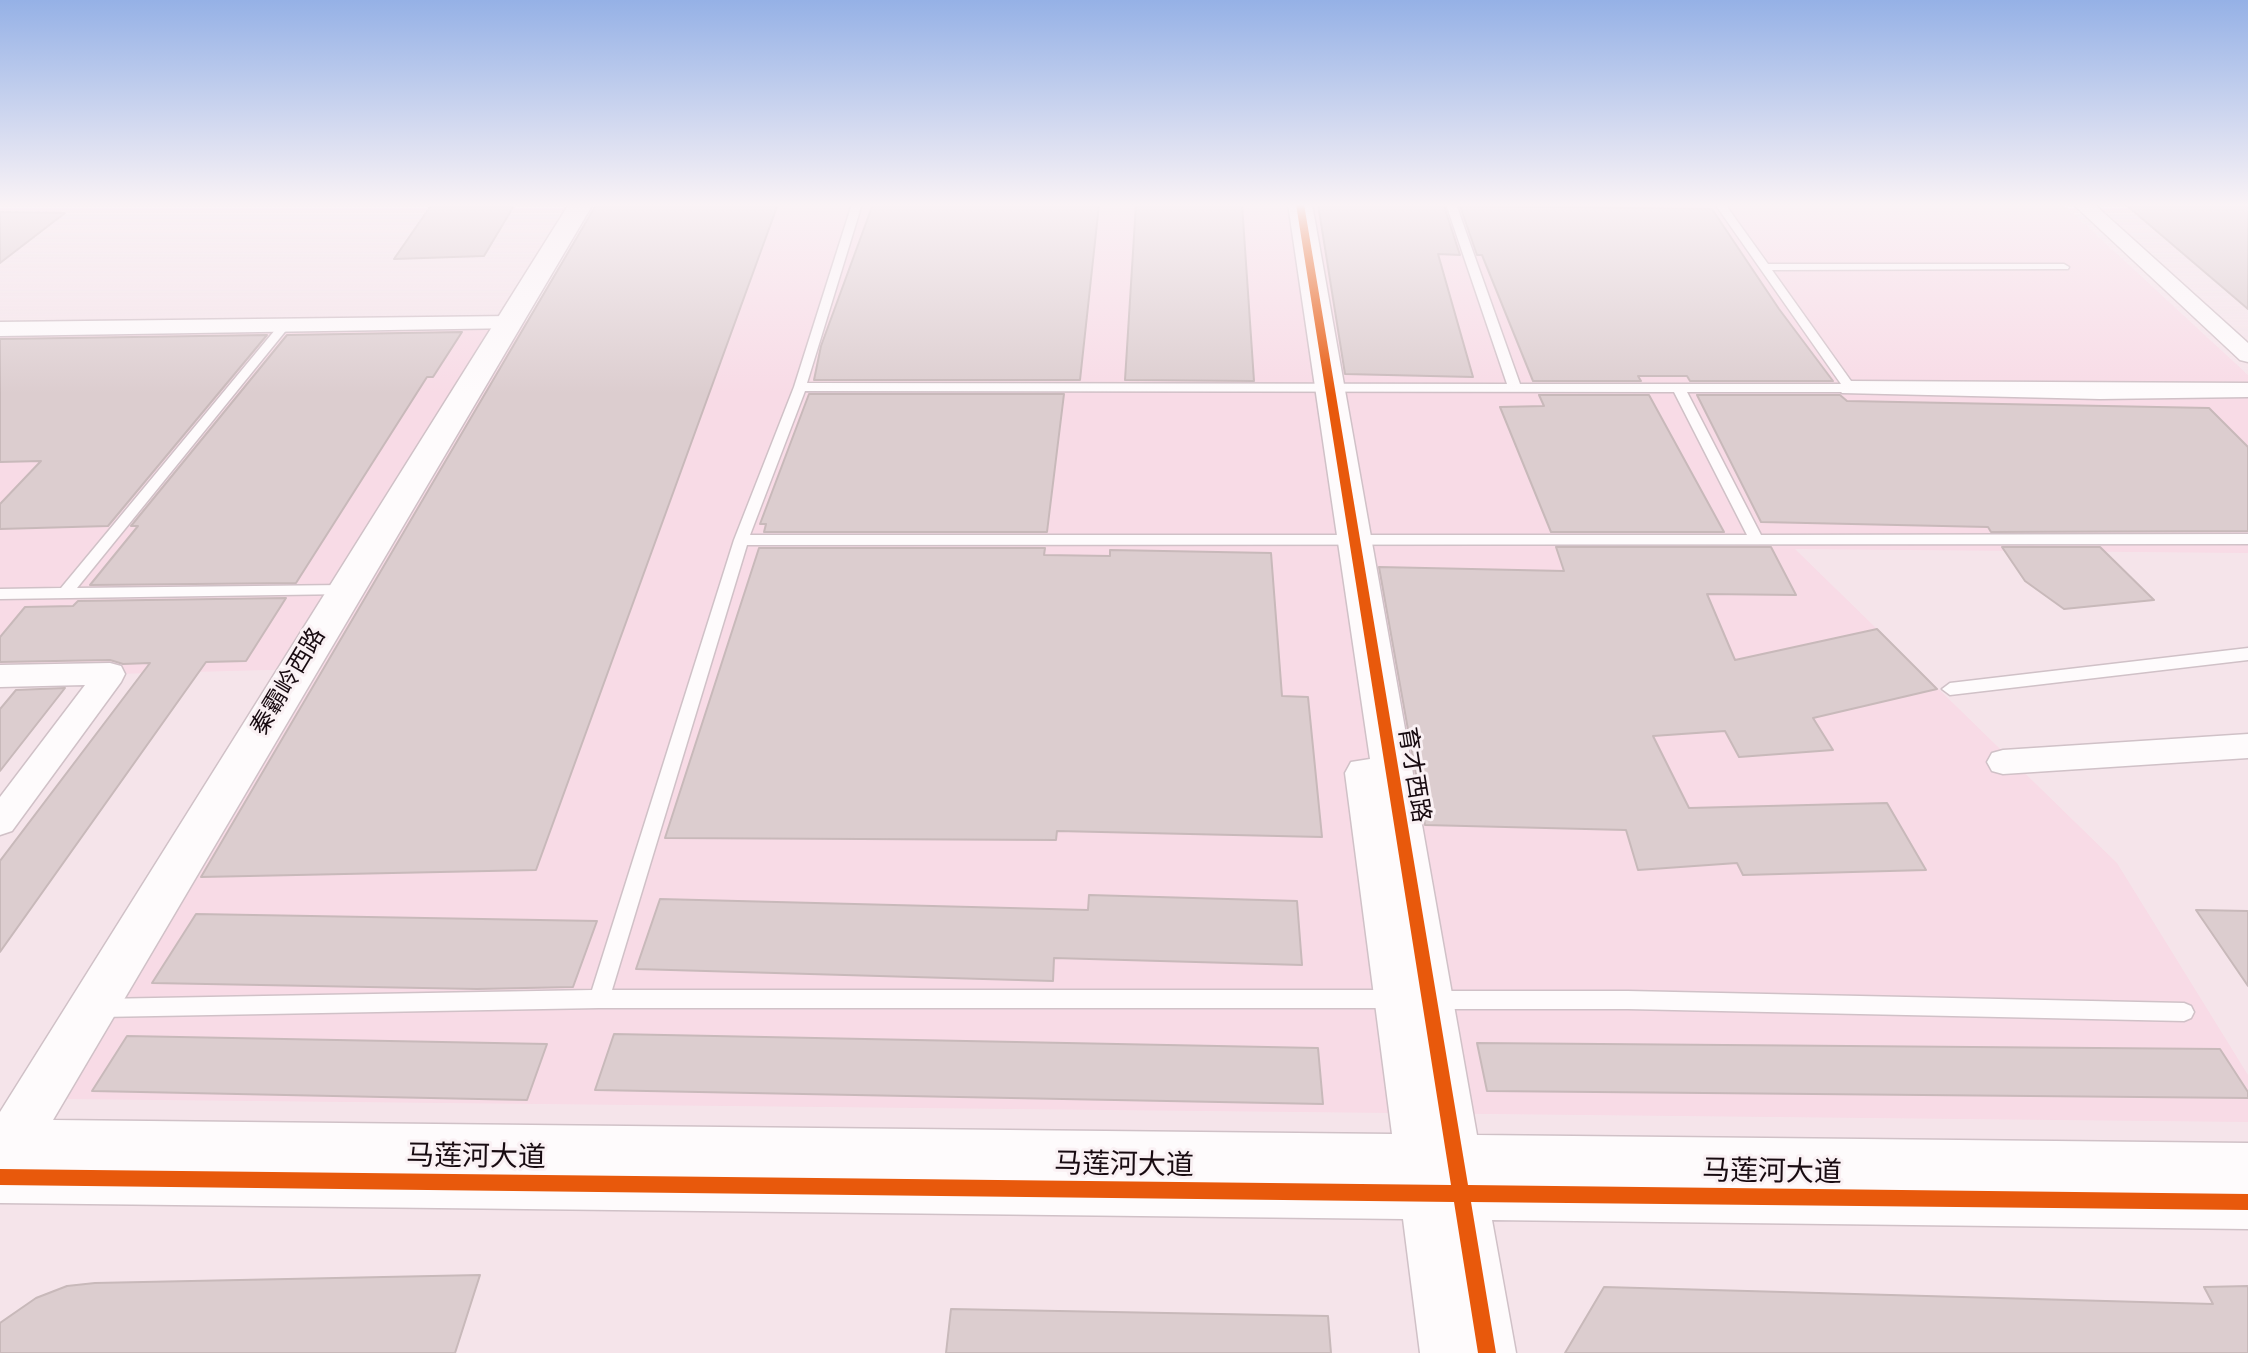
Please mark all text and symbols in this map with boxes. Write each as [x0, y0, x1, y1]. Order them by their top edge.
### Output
street label: 秦霸岭西路 [246, 623, 332, 741]
street label: 育才西路 [1391, 725, 1435, 825]
street label: 马莲河大道 [406, 1140, 546, 1176]
street label: 马莲河大道 [1054, 1148, 1194, 1184]
street label: 马莲河大道 [1702, 1155, 1842, 1191]

